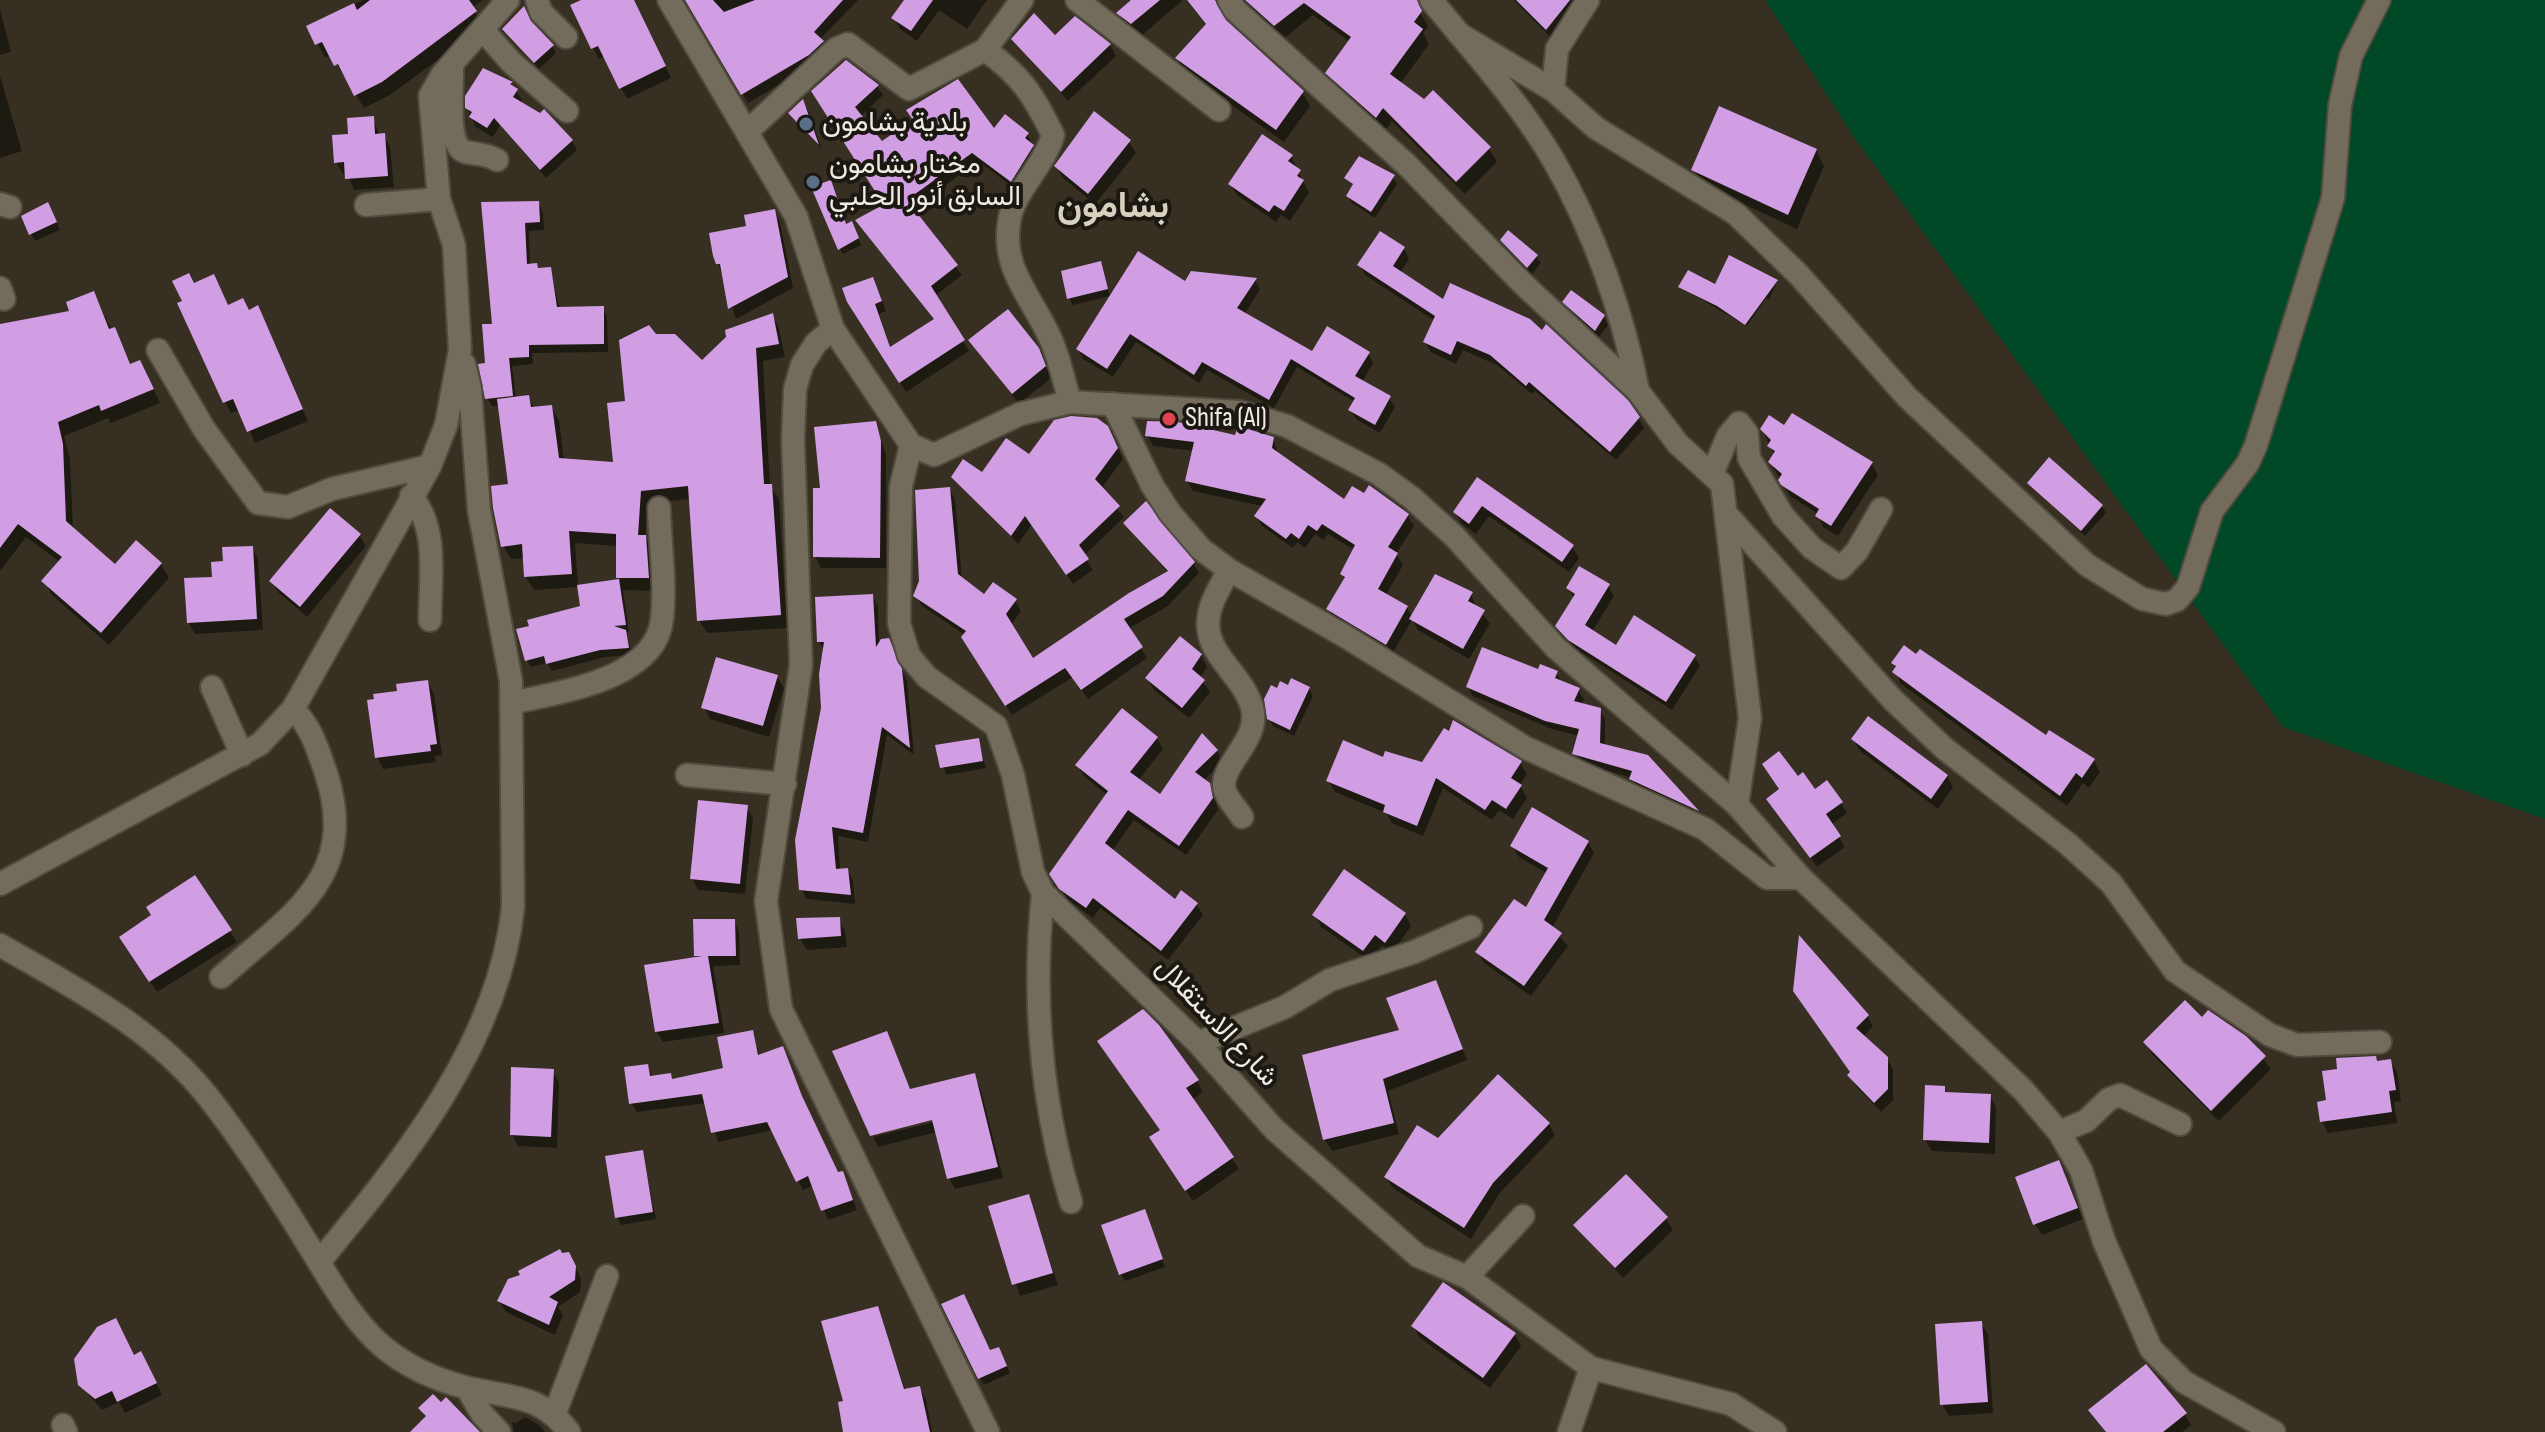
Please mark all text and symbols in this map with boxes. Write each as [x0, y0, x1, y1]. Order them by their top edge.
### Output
place label: بلدية بشامون [822, 107, 967, 141]
marker: بلدية بشامون [797, 115, 815, 133]
place label: مختار بشامون السابق أنور الحلبي [829, 149, 1021, 215]
marker: مختار بشامون السابق أنور الحلبي [804, 173, 822, 191]
district label: بشامون [1057, 186, 1169, 230]
place label: Shifa (Al) [1185, 402, 1267, 436]
marker: Shifa (Al) [1160, 410, 1178, 428]
street label: شارع الاستقلال [1148, 951, 1284, 1095]

